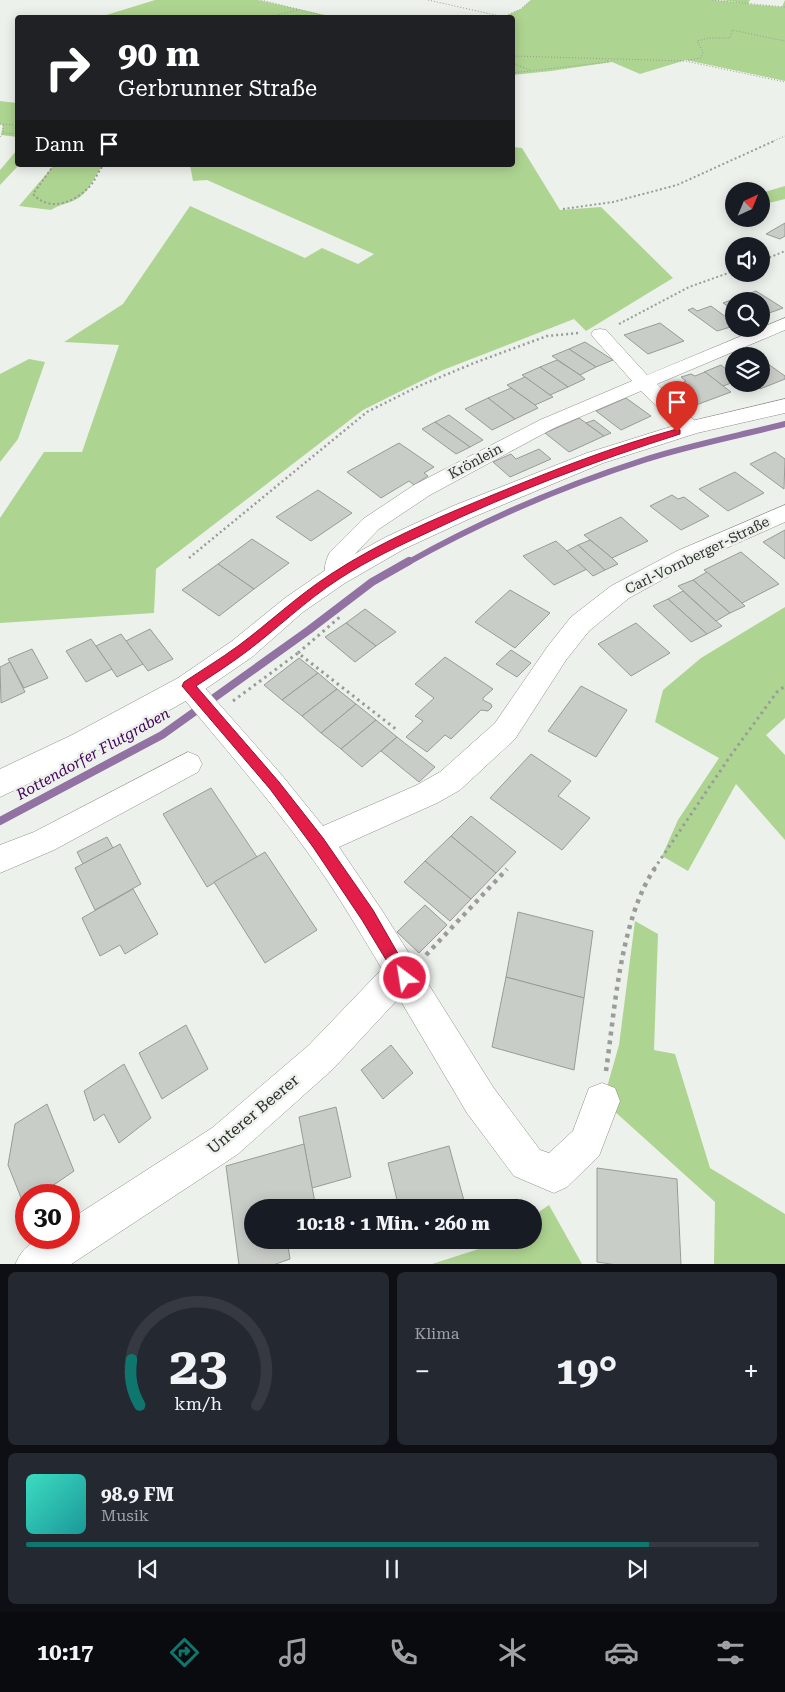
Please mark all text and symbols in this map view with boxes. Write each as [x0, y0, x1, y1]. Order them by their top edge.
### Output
text: 90 m [118, 34, 200, 75]
icon: right [35, 35, 100, 100]
text: Gerbrunner Straße [118, 76, 317, 101]
icon: arrive [95, 130, 123, 158]
text: Dann [35, 133, 85, 156]
north arrow [725, 182, 770, 228]
map controls [725, 182, 770, 392]
button: sound [725, 237, 770, 282]
button: search [725, 292, 770, 337]
button: layers [725, 347, 770, 392]
pin [656, 381, 698, 432]
icon: arrive [663, 388, 691, 416]
street label: Krönlein [445, 440, 505, 482]
street label: Carl-Vornberger-Straße [622, 513, 772, 597]
water label: Rottendorfer Flutgraben [12, 704, 173, 804]
position arrow [378, 951, 430, 1003]
street label: Unterer Beerer [203, 1070, 303, 1158]
speed limit sign: 30 [15, 1184, 80, 1249]
text: 10:18 · 1 Min. · 260 m [296, 1212, 490, 1235]
text: Klima [415, 1324, 459, 1343]
text: 23 [169, 1336, 227, 1397]
text: 19° [556, 1349, 617, 1393]
text: − [415, 1355, 430, 1388]
text: + [743, 1355, 759, 1388]
text: km/h [174, 1393, 223, 1414]
text: 98.9 FM [101, 1483, 174, 1506]
text: Musik [101, 1506, 149, 1525]
icon: previous [134, 1555, 162, 1583]
icon: pause [378, 1555, 406, 1583]
icon: next [623, 1555, 651, 1583]
icon: directions [167, 1635, 202, 1670]
icon: music [276, 1635, 311, 1670]
icon: phone [386, 1635, 421, 1670]
icon: climate [495, 1635, 530, 1670]
icon: car [604, 1635, 639, 1670]
icon: filters [713, 1635, 748, 1670]
text: 10:17 [37, 1640, 93, 1665]

